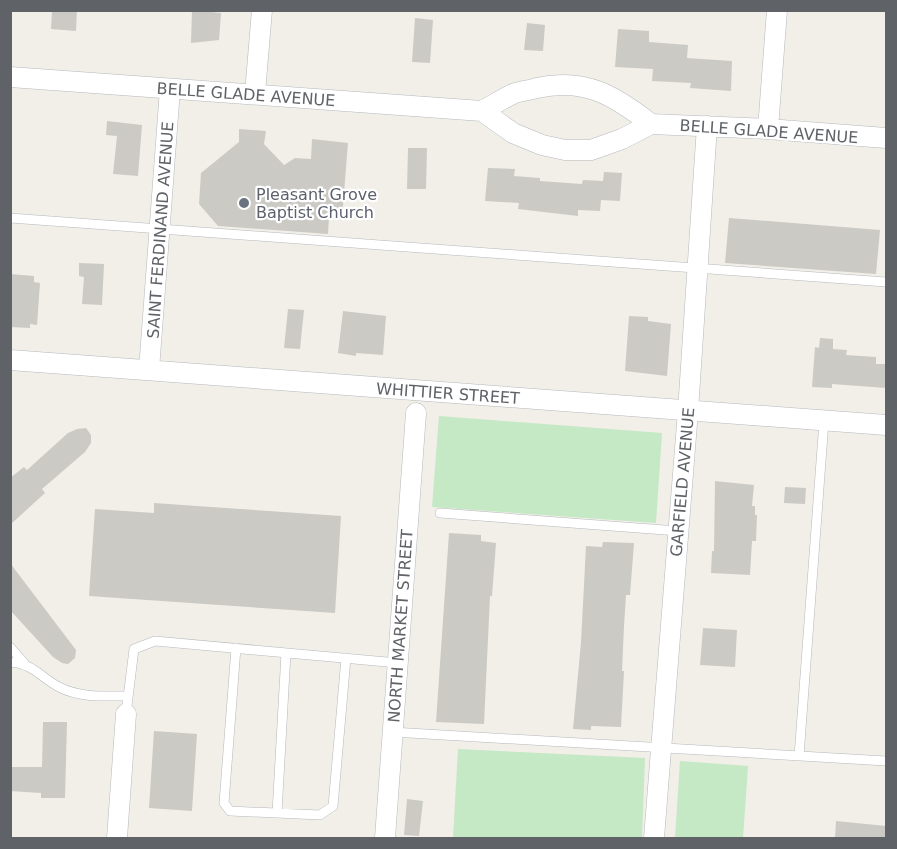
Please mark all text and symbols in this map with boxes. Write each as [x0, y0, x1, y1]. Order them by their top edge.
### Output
street label: BELLE GLADE AVENUE [156, 79, 336, 110]
street label: BELLE GLADE AVENUE [679, 116, 859, 147]
street label: SAINT FERDINAND AVENUE [143, 121, 178, 339]
place label: Pleasant Grove Baptist Church [256, 185, 377, 222]
marker: Pleasant Grove Baptist Church [237, 196, 251, 210]
street label: WHITTIER STREET [376, 379, 521, 408]
street label: GARFIELD AVENUE [667, 407, 698, 557]
street label: NORTH MARKET STREET [384, 528, 417, 723]

